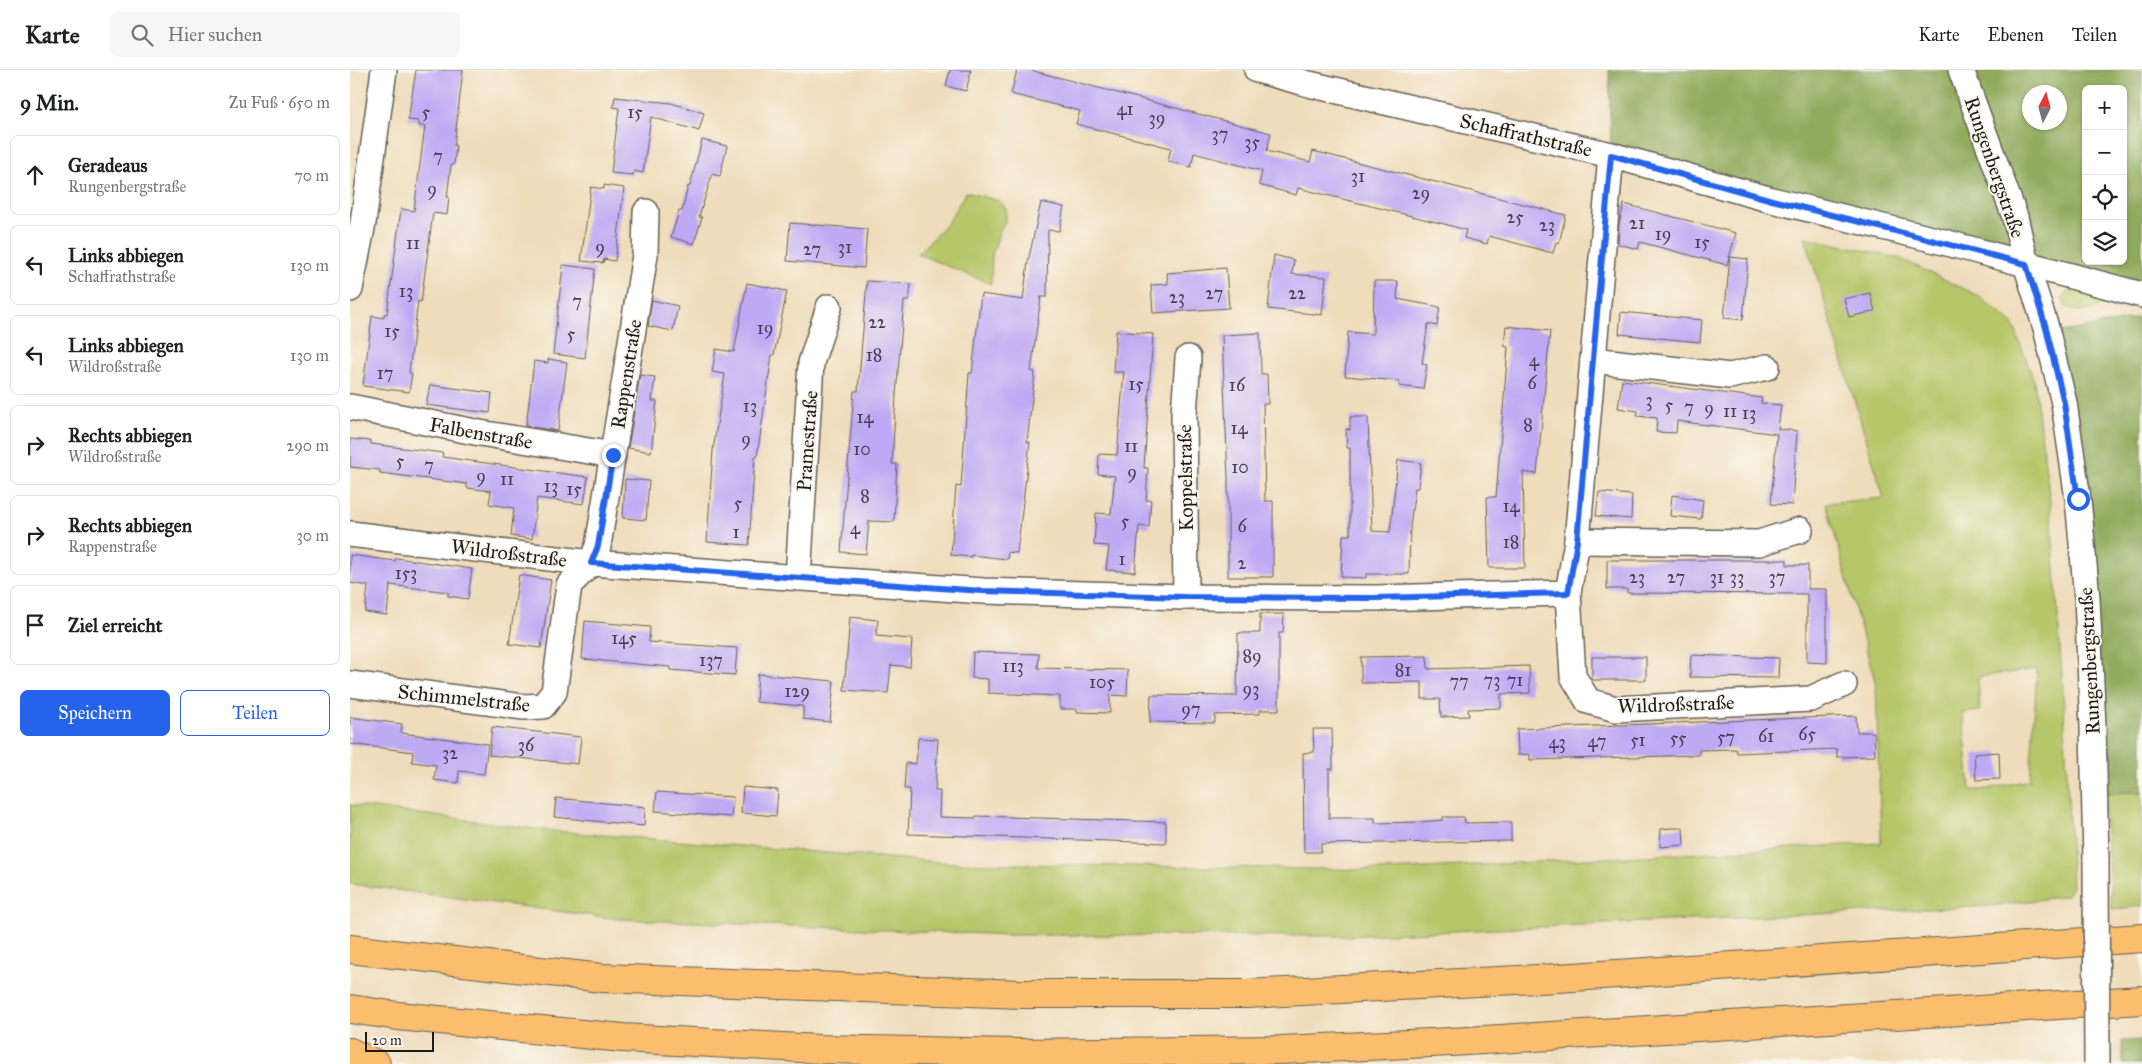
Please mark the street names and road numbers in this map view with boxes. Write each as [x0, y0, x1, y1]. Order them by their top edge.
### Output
street label: Rungenbergstraße [1959, 93, 2030, 241]
street label: Schaffrathstraße [1458, 108, 1594, 162]
street label: Rappenstraße [605, 317, 647, 431]
street label: Pramestraße [791, 390, 823, 492]
street label: Falbenstraße [428, 412, 534, 454]
street label: Koppelstraße [1172, 424, 1198, 532]
street label: Wildroßstraße [450, 534, 568, 572]
street label: Rungenbergstraße [2073, 587, 2106, 735]
street label: Schimmelstraße [397, 679, 531, 717]
street label: Wildroßstraße [1617, 690, 1735, 718]

